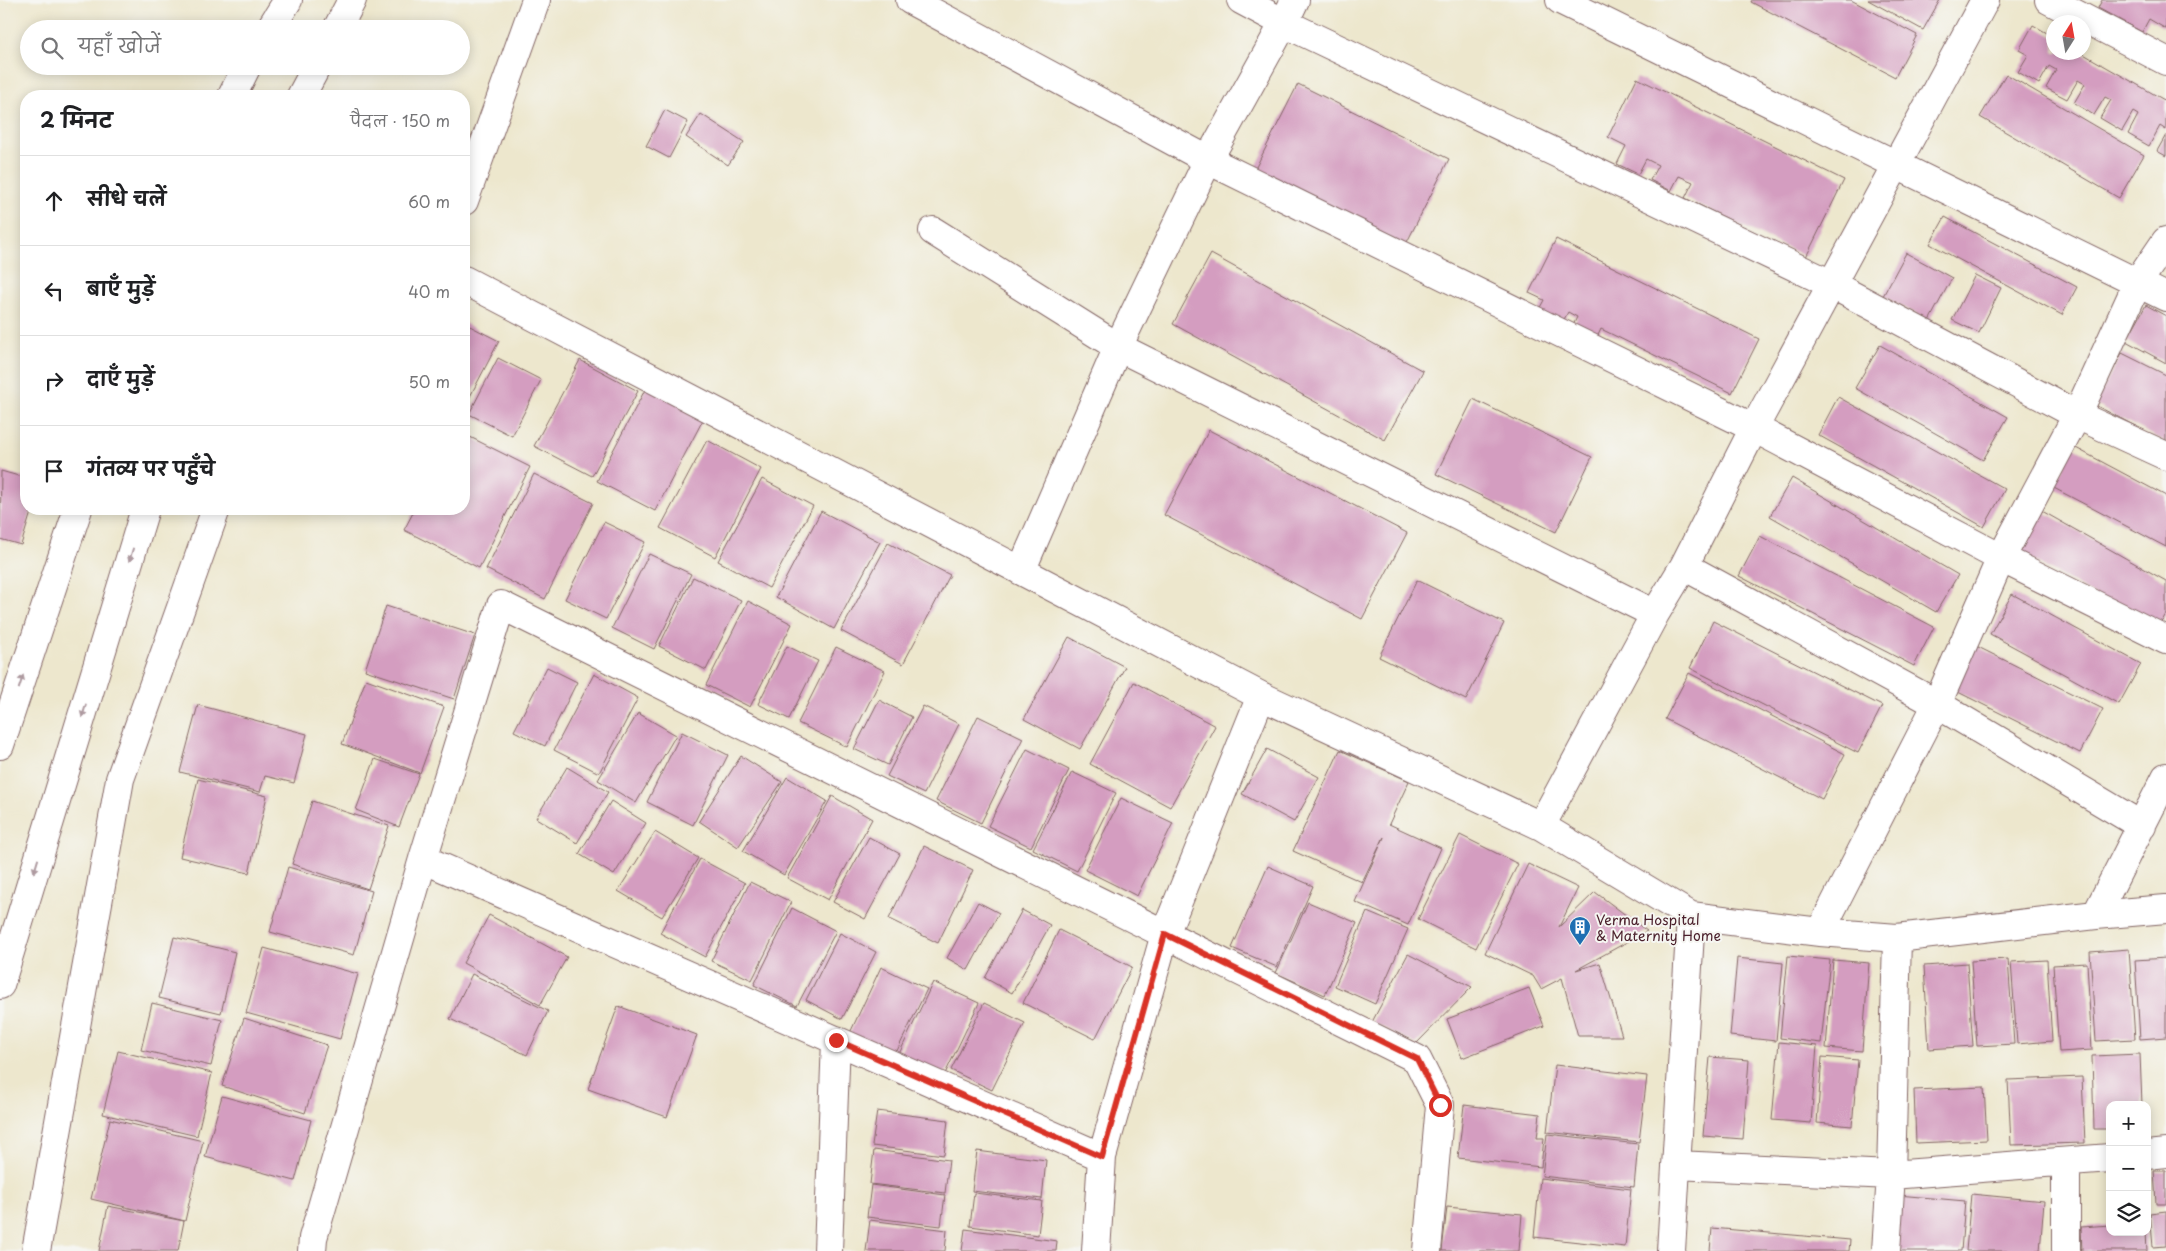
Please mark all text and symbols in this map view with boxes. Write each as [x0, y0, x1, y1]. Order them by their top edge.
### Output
north arrow [2046, 15, 2091, 60]
search box [20, 20, 470, 75]
text: यहाँ खोजें [78, 31, 161, 59]
icon: search [38, 34, 66, 62]
text: 2 मिनट [40, 103, 112, 135]
text: पैदल · 150 m [350, 108, 450, 132]
text: सीधे चलें [87, 184, 166, 212]
icon: ahead [40, 187, 68, 215]
text: 60 m [408, 189, 450, 213]
text: बाएँ मुड़ें [87, 274, 155, 302]
icon: left [40, 277, 68, 305]
text: 40 m [408, 279, 450, 303]
text: दाएँ मुड़ें [87, 364, 154, 392]
icon: right [40, 367, 68, 395]
text: 50 m [409, 369, 450, 393]
text: गंतव्य पर पहुँचे [87, 454, 215, 482]
icon: arrive [40, 457, 68, 485]
one-way arrow [127, 548, 135, 563]
one-way arrow [17, 674, 25, 689]
one-way arrow [79, 703, 87, 718]
one-way arrow [32, 859, 40, 874]
place label: Verma Hospital & Maternity Home [1596, 909, 1721, 946]
building icon: Verma Hospital & Maternity Home [1568, 915, 1592, 946]
route end [825, 1029, 848, 1052]
route start [1429, 1094, 1452, 1117]
map controls [2106, 1101, 2151, 1236]
button: + [2106, 1101, 2151, 1146]
button: − [2106, 1146, 2151, 1191]
button: layers [2106, 1191, 2151, 1236]

